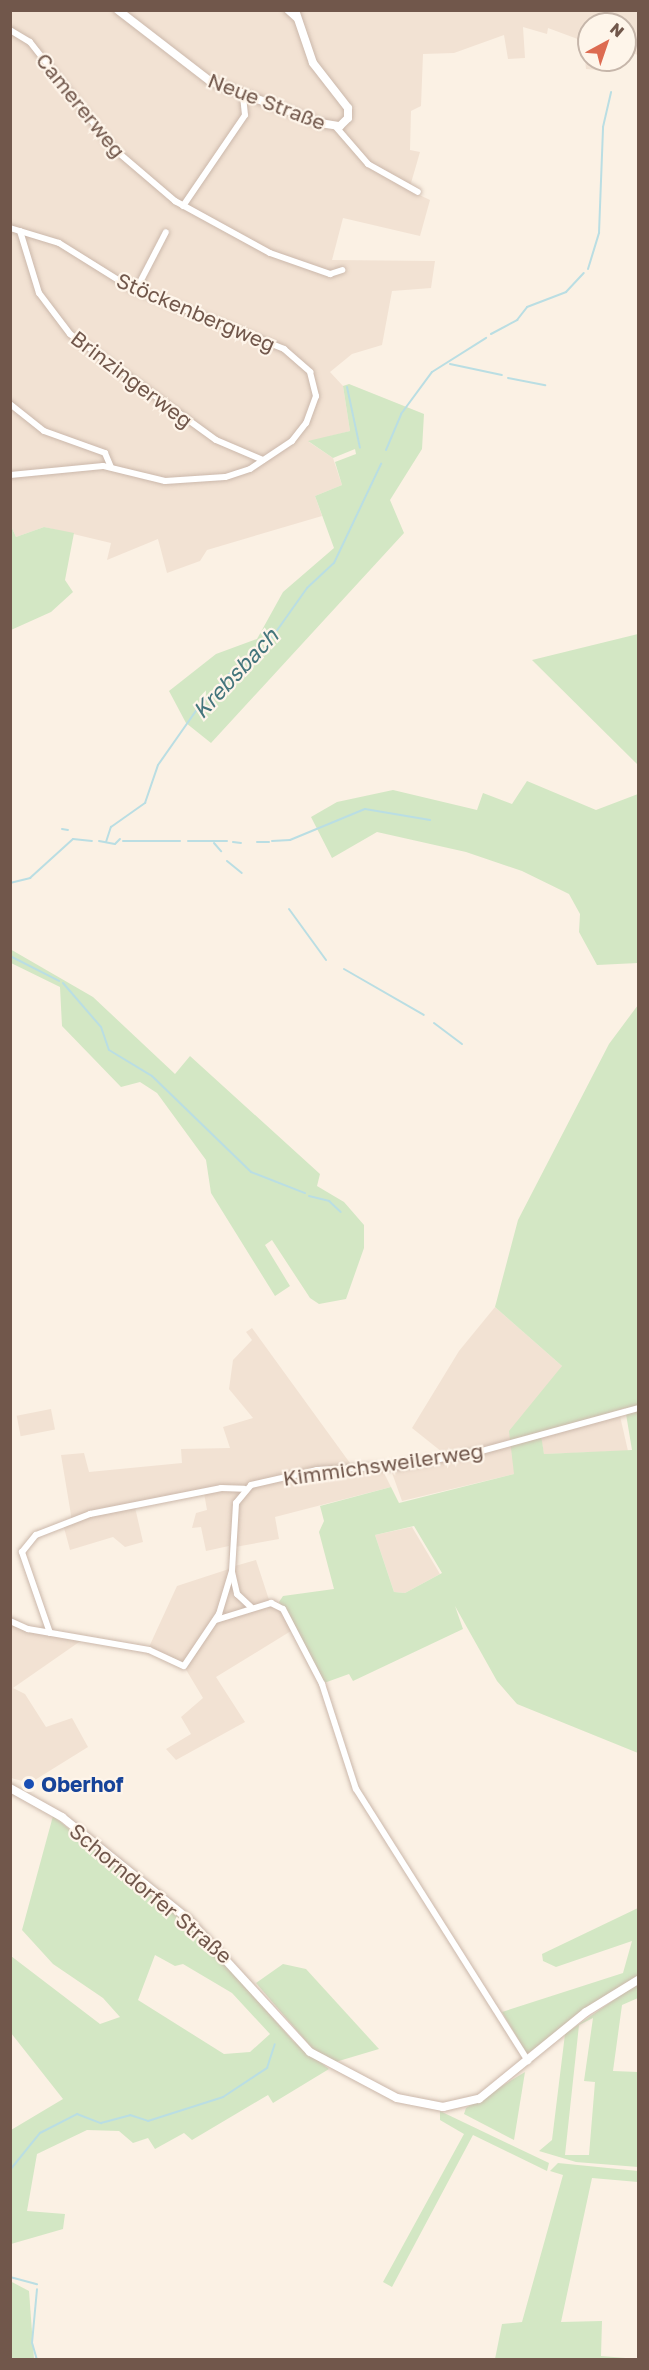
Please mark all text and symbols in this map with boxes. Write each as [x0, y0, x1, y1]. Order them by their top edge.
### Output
north arrow [577, 12, 637, 72]
text: N [606, 18, 628, 41]
street label: Camererweg [31, 47, 131, 163]
street label: Neue Straße [205, 67, 329, 135]
street label: Stöckenbergweg [113, 267, 279, 357]
street label: Brinzingerweg [66, 325, 198, 433]
water label: Krebsbach [187, 623, 283, 723]
street label: Kimmichsweilerweg [281, 1437, 485, 1491]
place label: Oberhof [41, 1771, 124, 1797]
marker: Oberhof [22, 1777, 36, 1791]
street label: Schorndorfer Straße [65, 1818, 237, 1968]

